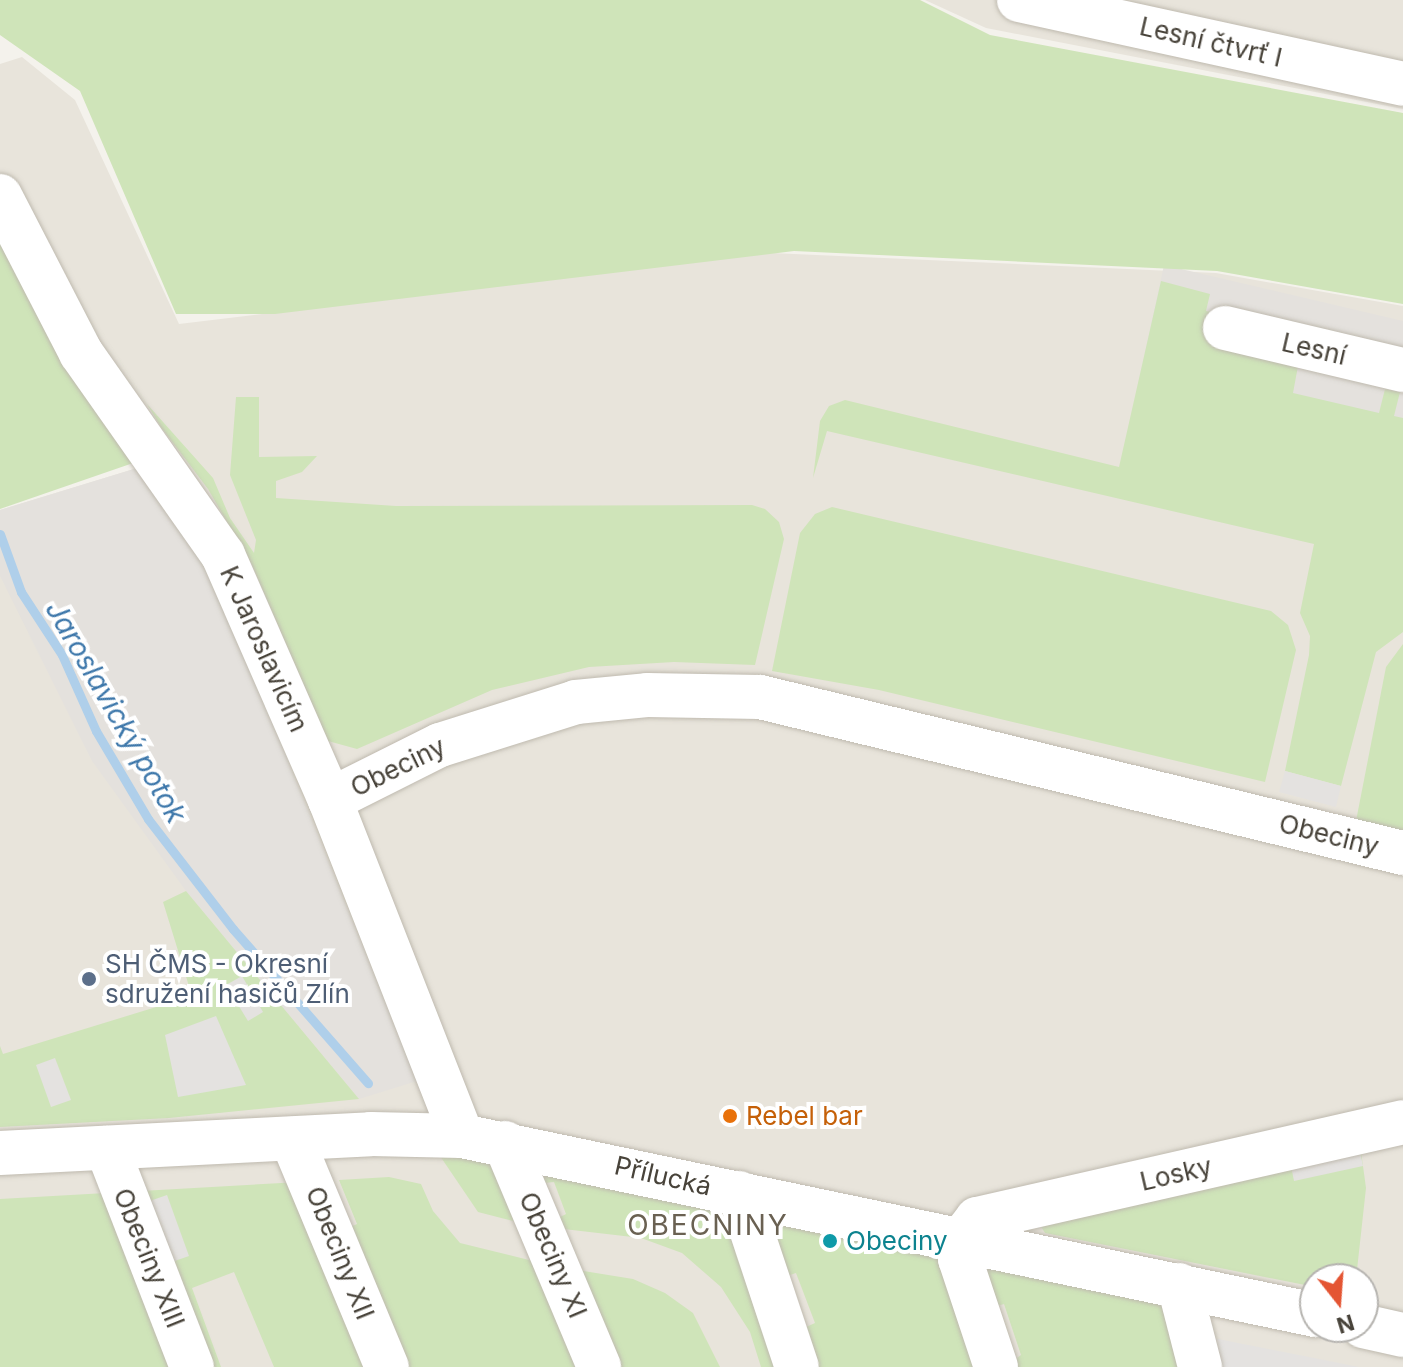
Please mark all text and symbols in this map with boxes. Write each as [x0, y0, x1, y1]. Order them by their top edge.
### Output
street label: Lesní čtvrť I [1137, 10, 1285, 74]
street label: Lesní [1279, 326, 1349, 372]
street label: K Jaroslavicím [213, 561, 315, 737]
water label: Jaroslavický potok [39, 595, 193, 829]
street label: Obeciny [345, 731, 451, 803]
street label: Obeciny [1276, 808, 1382, 862]
place label: SH ČMS - Okresní sdružení hasičů Zlín [105, 948, 350, 1010]
marker: SH ČMS - Okresní sdružení hasičů Zlín [80, 970, 98, 988]
place label: Rebel bar [746, 1100, 863, 1132]
marker: Rebel bar [721, 1107, 739, 1125]
street label: Přílucká [612, 1150, 714, 1202]
street label: Losky [1137, 1151, 1215, 1197]
street label: Obeciny XII [299, 1182, 381, 1324]
street label: Obeciny XIII [107, 1184, 191, 1332]
street label: Obeciny XI [513, 1187, 593, 1323]
district label: OBECNINY [627, 1208, 789, 1242]
place label: Obeciny [846, 1225, 948, 1257]
marker: Obeciny [821, 1232, 839, 1250]
north arrow [1299, 1263, 1379, 1343]
text: N [1334, 1309, 1357, 1339]

